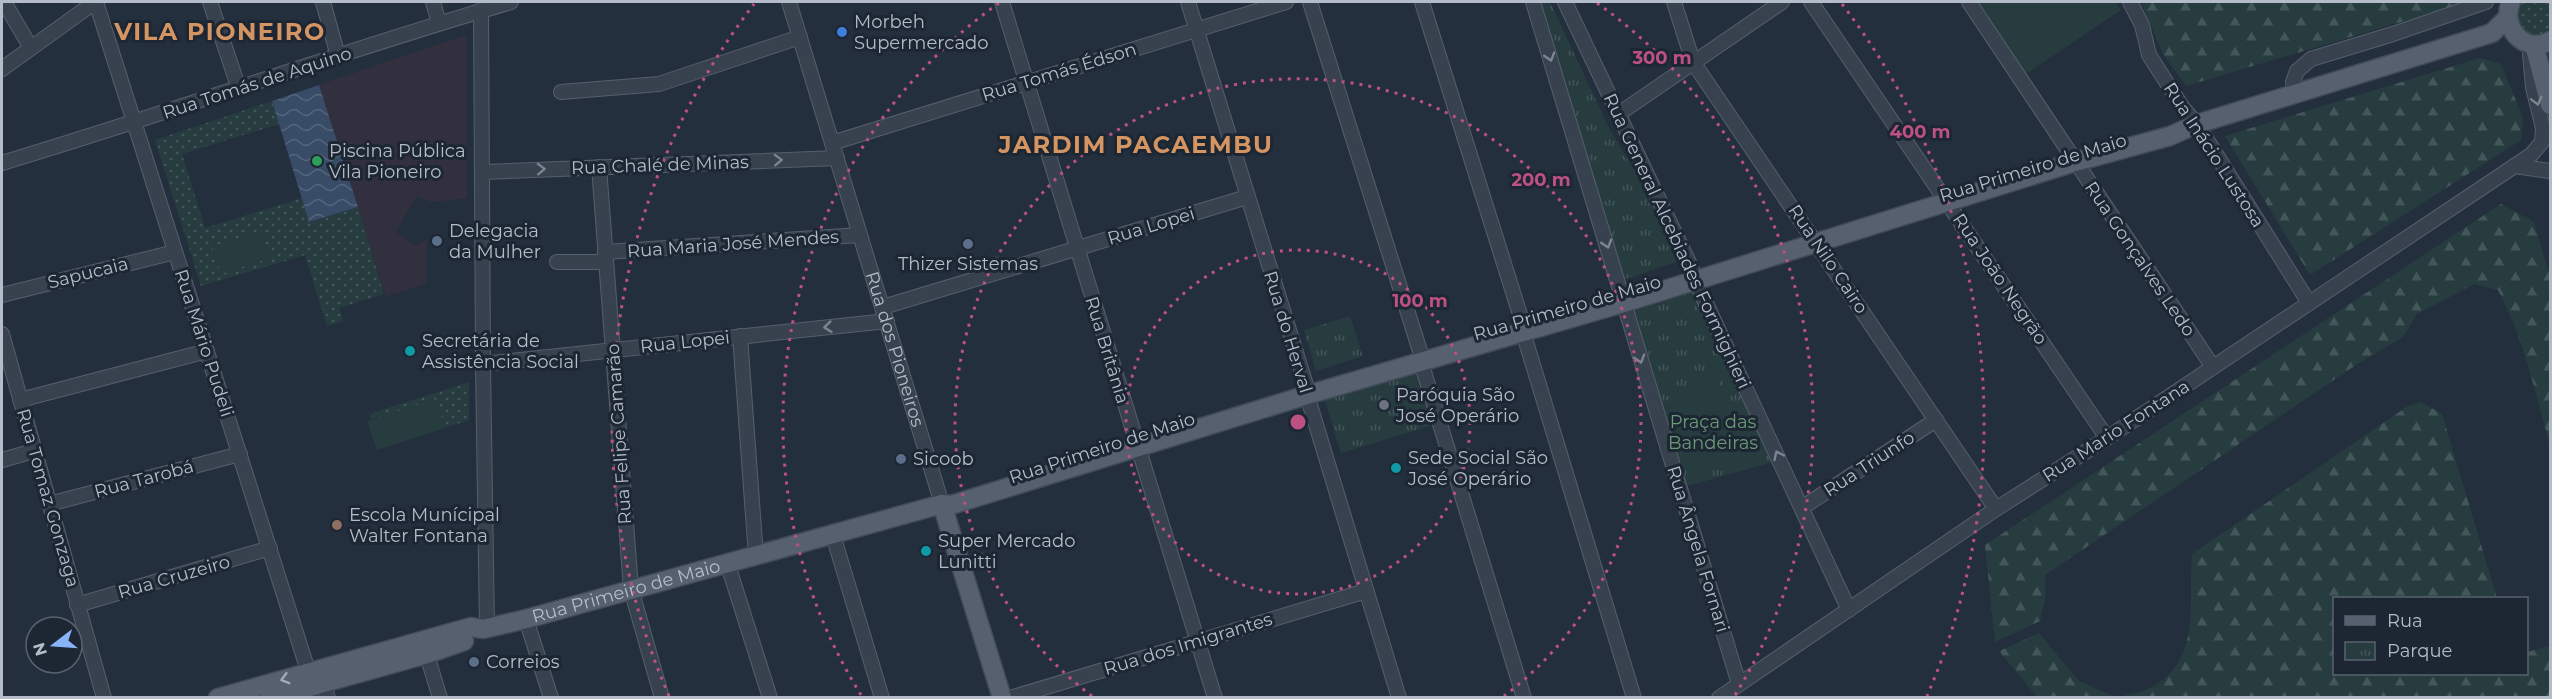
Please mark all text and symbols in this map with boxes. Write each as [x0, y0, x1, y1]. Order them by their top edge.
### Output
place label: Morbeh Supermercado [854, 11, 989, 54]
district label: VILA PIONEIRO [113, 17, 326, 46]
marker: Morbeh Supermercado [835, 25, 849, 39]
street label: Rua Tomás Édson [979, 38, 1139, 106]
street label: Rua Tomás de Aquino [160, 42, 354, 124]
text: 300 m [1631, 47, 1692, 69]
one-way arrow [1543, 51, 1555, 62]
street label: Rua Inácio Lustosa [2159, 78, 2269, 232]
street label: Rua General Alcebiades Formighieri [1599, 90, 1755, 392]
one-way arrow [2529, 96, 2542, 106]
text: 400 m [1890, 121, 1950, 143]
street label: Rua Primeiro de Maio [1937, 129, 2129, 207]
district label: JARDIM PACAEMBU [998, 130, 1273, 159]
place label: Piscina Pública Vila Pioneiro [329, 140, 466, 183]
street label: Rua Chalé de Minas [571, 151, 749, 179]
marker: Piscina Pública Vila Pioneiro [310, 154, 324, 168]
one-way arrow [773, 154, 782, 166]
one-way arrow [537, 163, 546, 176]
text: 200 m [1511, 169, 1571, 191]
street label: Rua Gonçalves Ledo [2080, 177, 2200, 341]
street label: Rua Nilo Cairo [1783, 200, 1873, 318]
street label: Rua Lopei [1105, 202, 1197, 250]
street label: Rua João Negrão [1948, 209, 2052, 349]
place label: Delegacia da Mulher [449, 220, 541, 263]
street label: Rua Maria José Mendes [626, 226, 840, 262]
marker: Delegacia da Mulher [430, 234, 444, 248]
marker: Thizer Sistemas [961, 237, 975, 251]
one-way arrow [1600, 238, 1613, 249]
street label: Sapucaia [45, 252, 131, 294]
place label: Thizer Sistemas [898, 253, 1038, 275]
street label: Rua Mário Pudeli [170, 266, 238, 420]
street label: Rua do Herval [1259, 268, 1317, 396]
street label: Rua dos Pioneiros [861, 269, 929, 430]
street label: Rua Primeiro de Maio [1471, 271, 1663, 345]
text: 100 m [1392, 290, 1448, 312]
street label: Rua Britânia [1080, 294, 1134, 406]
one-way arrow [824, 320, 833, 333]
street label: Rua Lopei [639, 326, 731, 358]
place label: Secretária de Assistência Social [422, 330, 579, 373]
street label: Rua Felipe Camarão [602, 343, 636, 525]
marker: Secretária de Assistência Social [403, 344, 417, 358]
one-way arrow [1633, 353, 1645, 364]
street label: Rua Mario Fontana [2038, 375, 2194, 487]
place label: Paróquia São José Operário [1395, 384, 1519, 427]
marker: Paróquia São José Operário [1377, 398, 1391, 412]
street label: Rua Tomaz Gonzaga [12, 406, 84, 590]
street label: Rua Primeiro de Maio [1006, 407, 1198, 489]
park label: Praça das Bandeiras [1668, 411, 1758, 454]
centre of rings [1288, 412, 1308, 432]
street label: Rua Triunfo [1819, 426, 1919, 502]
place label: Sede Social São José Operário [1407, 447, 1548, 490]
place label: Sicoob [913, 448, 974, 470]
one-way arrow [1773, 450, 1785, 461]
marker: Sicoob [894, 452, 908, 466]
street label: Rua Tarobá [92, 455, 196, 503]
marker: Sede Social São José Operário [1389, 461, 1403, 475]
street label: Rua Ângela Fornari [1662, 463, 1734, 635]
place label: Escola Munícipal Walter Fontana [349, 504, 500, 547]
marker: Escola Munícipal Walter Fontana [330, 518, 344, 532]
place label: Super Mercado Lunitti [938, 530, 1075, 573]
marker: Super Mercado Lunitti [919, 544, 933, 558]
street label: Rua Cruzeiro [115, 550, 233, 604]
street label: Rua Primeiro de Maio [529, 555, 723, 628]
legend [2333, 597, 2528, 675]
street label: Rua dos Imigrantes [1101, 608, 1275, 680]
text: Rua [2387, 610, 2423, 632]
north arrow [24, 615, 84, 675]
text: N [29, 640, 51, 658]
text: Parque [2387, 640, 2453, 662]
place label: Correios [486, 651, 560, 673]
marker: Correios [467, 655, 481, 669]
one-way arrow [280, 672, 290, 684]

